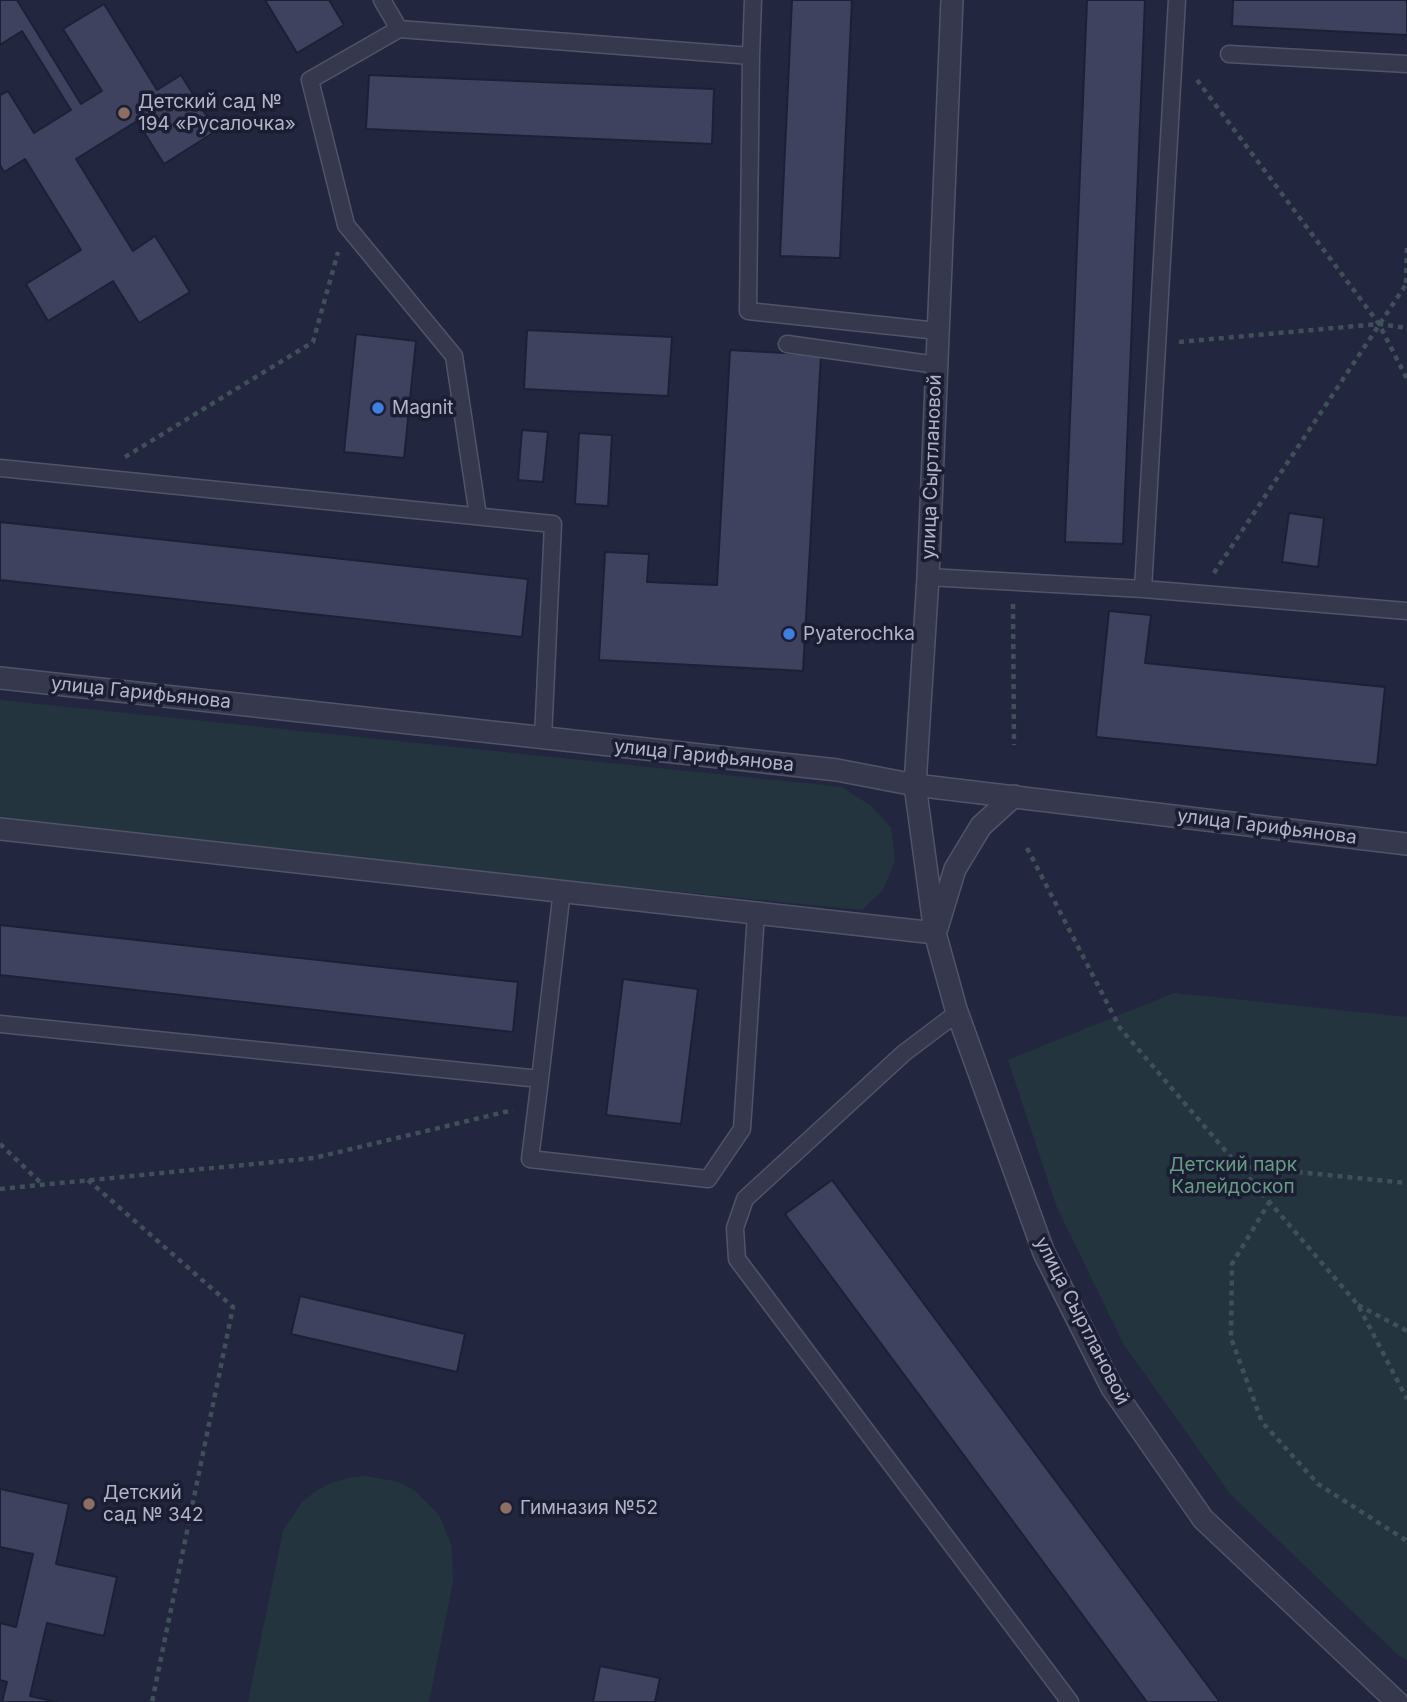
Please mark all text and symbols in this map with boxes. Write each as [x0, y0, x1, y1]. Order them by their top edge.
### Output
place label: Детский сад № 194 «Русалочка» [138, 91, 296, 135]
marker: Детский сад № 194 «Русалочка» [116, 105, 132, 121]
street label: улица Сыртлановой [917, 374, 947, 560]
place label: Magnit [392, 397, 454, 419]
marker: Magnit [370, 400, 386, 416]
place label: Pyaterochka [803, 623, 915, 645]
marker: Pyaterochka [781, 626, 797, 642]
street label: улица Гарифьянова [50, 672, 232, 714]
street label: улица Гарифьянова [613, 735, 795, 777]
street label: улица Гарифьянова [1176, 805, 1358, 849]
park label: Детский парк Калейдоскоп [1169, 1154, 1297, 1198]
street label: улица Сыртлановой [1030, 1233, 1134, 1409]
place label: Детский сад № 342 [103, 1482, 204, 1526]
marker: Детский сад № 342 [81, 1496, 97, 1512]
place label: Гимназия №52 [520, 1497, 658, 1519]
marker: Гимназия №52 [498, 1500, 514, 1516]

